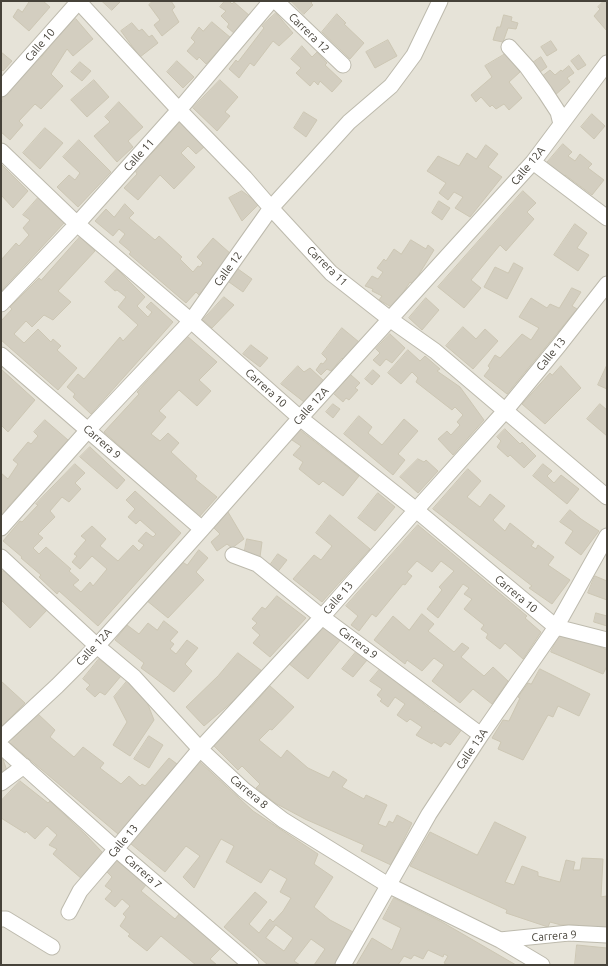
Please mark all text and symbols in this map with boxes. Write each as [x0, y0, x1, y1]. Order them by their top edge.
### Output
street label: Carrera 12 [286, 10, 332, 56]
street label: Calle 10 [22, 26, 58, 64]
street label: Calle 11 [121, 136, 157, 174]
street label: Calle 12A [508, 144, 548, 188]
street label: Carrera 11 [304, 243, 350, 289]
street label: Calle 12 [211, 249, 245, 289]
street label: Calle 13 [534, 335, 568, 373]
street label: Carrera 10 [242, 366, 290, 410]
street label: Calle 12A [291, 384, 331, 428]
street label: Carrera 9 [81, 422, 123, 462]
street label: Carrera 10 [492, 572, 540, 616]
street label: Calle 13 [320, 579, 356, 617]
street label: Carrera 9 [336, 624, 380, 662]
street label: Calle 12A [73, 626, 115, 668]
street label: Calle 13A [454, 726, 490, 772]
street label: Carrera 8 [227, 772, 271, 812]
street label: Calle 13 [105, 822, 141, 860]
street label: Carrera 7 [122, 852, 164, 892]
street label: Carrera 9 [531, 928, 577, 944]

